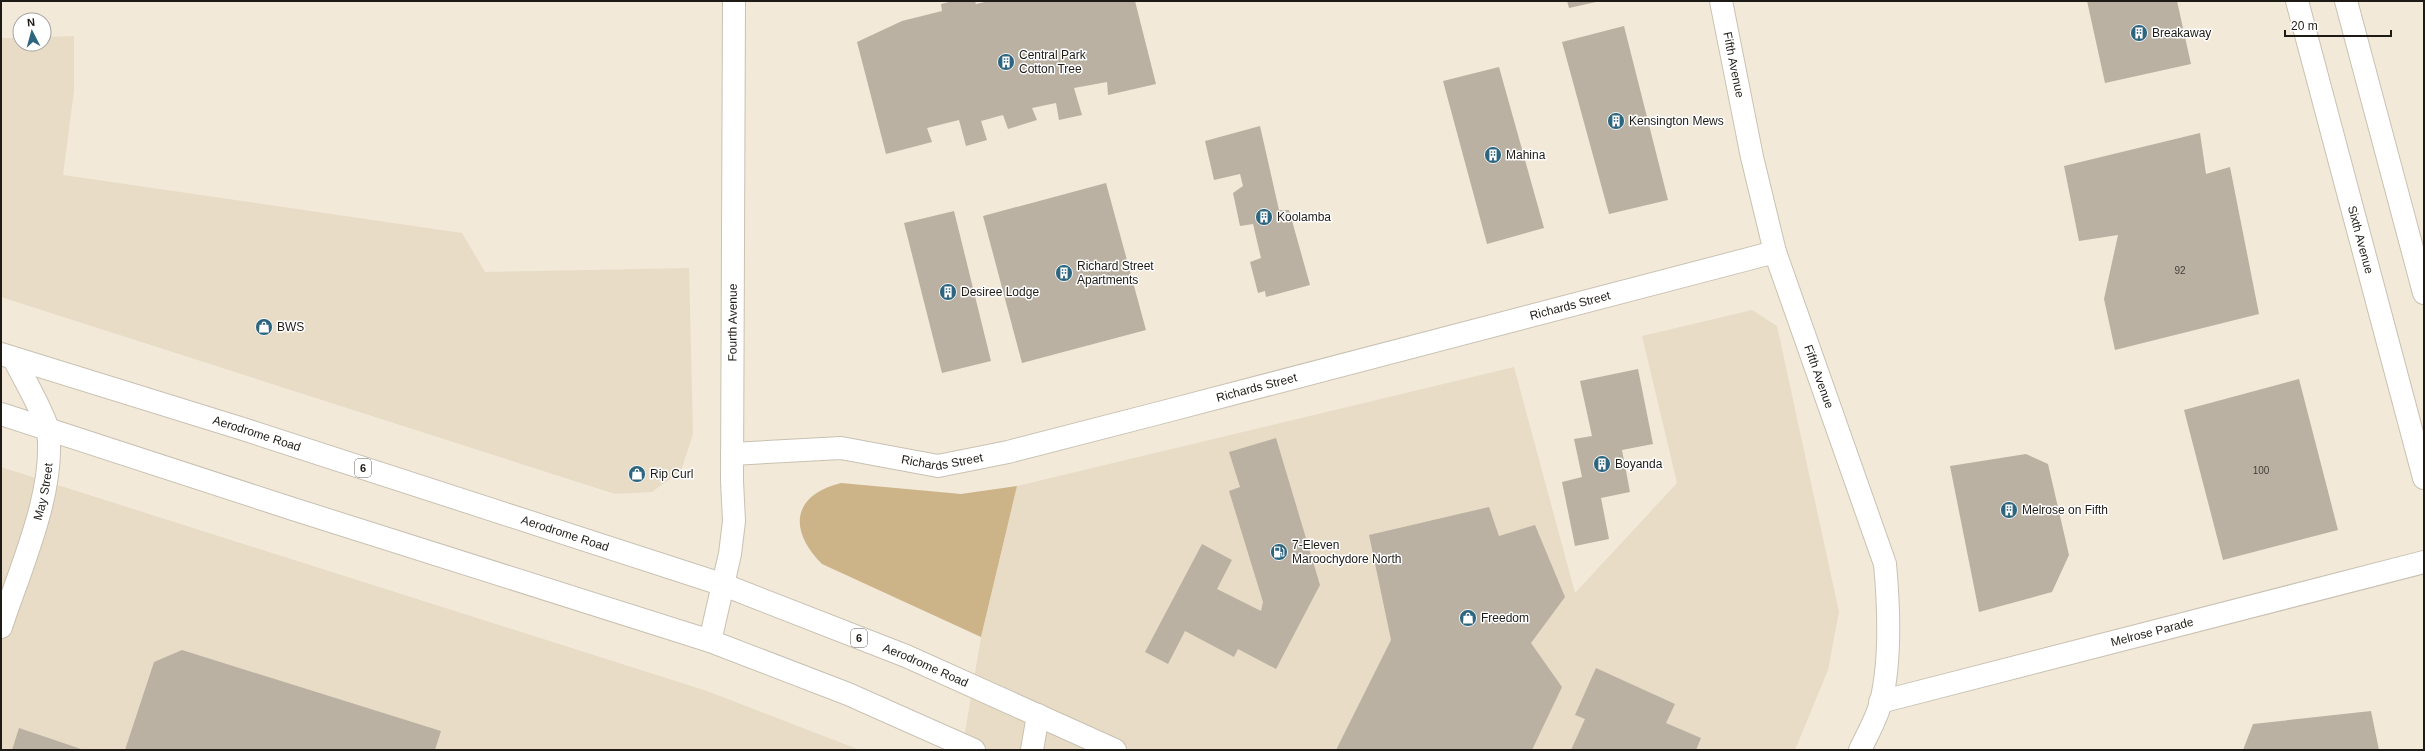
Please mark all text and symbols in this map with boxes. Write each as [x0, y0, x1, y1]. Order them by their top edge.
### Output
north arrow [12, 12, 52, 52]
scale bar [2285, 12, 2391, 38]
text: N [26, 16, 36, 28]
text: 20 m [2291, 19, 2318, 33]
building icon: Breakaway [2129, 23, 2149, 43]
place label: Breakaway [2152, 26, 2211, 40]
street label: Fifth Avenue [1720, 31, 1747, 99]
place label: Central Park Cotton Tree [1019, 48, 1087, 76]
building icon: Central Park Cotton Tree [996, 52, 1016, 72]
building icon: Kensington Mews [1606, 111, 1626, 131]
place label: Kensington Mews [1629, 114, 1724, 128]
building icon: Mahina [1483, 145, 1503, 165]
place label: Mahina [1506, 148, 1546, 162]
street label: Sixth Avenue [2345, 204, 2376, 276]
building icon: Koolamba [1254, 207, 1274, 227]
place label: Koolamba [1277, 210, 1331, 224]
place label: Richard Street Apartments [1077, 259, 1154, 287]
building icon: Richard Street Apartments [1054, 263, 1074, 283]
house number: 92 [2174, 265, 2186, 276]
building icon: Desiree Lodge [938, 282, 958, 302]
street label: Fourth Avenue [725, 283, 740, 362]
place label: Desiree Lodge [961, 285, 1039, 299]
street label: Richards Street [1528, 288, 1613, 323]
shop icon: BWS [254, 317, 274, 337]
place label: BWS [277, 320, 304, 334]
street label: Fifth Avenue [1801, 343, 1837, 411]
street label: Richards Street [1215, 370, 1299, 405]
street label: Aerodrome Road [211, 413, 303, 454]
street label: Richards Street [900, 450, 985, 473]
building icon: Boyanda [1592, 454, 1612, 474]
place label: Boyanda [1615, 457, 1663, 471]
road number: 6 [355, 459, 371, 477]
street label: May Street [31, 462, 56, 522]
shop icon: Rip Curl [627, 464, 647, 484]
house number: 100 [2253, 465, 2270, 476]
place label: Rip Curl [650, 467, 693, 481]
building icon: Melrose on Fifth [1999, 500, 2019, 520]
place label: Melrose on Fifth [2022, 503, 2108, 517]
street label: Aerodrome Road [519, 513, 611, 554]
place label: 7-Eleven Maroochydore North [1292, 538, 1401, 566]
fuel station icon: 7-Eleven Maroochydore North [1269, 542, 1289, 562]
shop icon: Freedom [1458, 608, 1478, 628]
place label: Freedom [1481, 611, 1529, 625]
street label: Melrose Parade [2109, 615, 2195, 649]
road number: 6 [851, 629, 867, 647]
street label: Aerodrome Road [881, 641, 970, 690]

